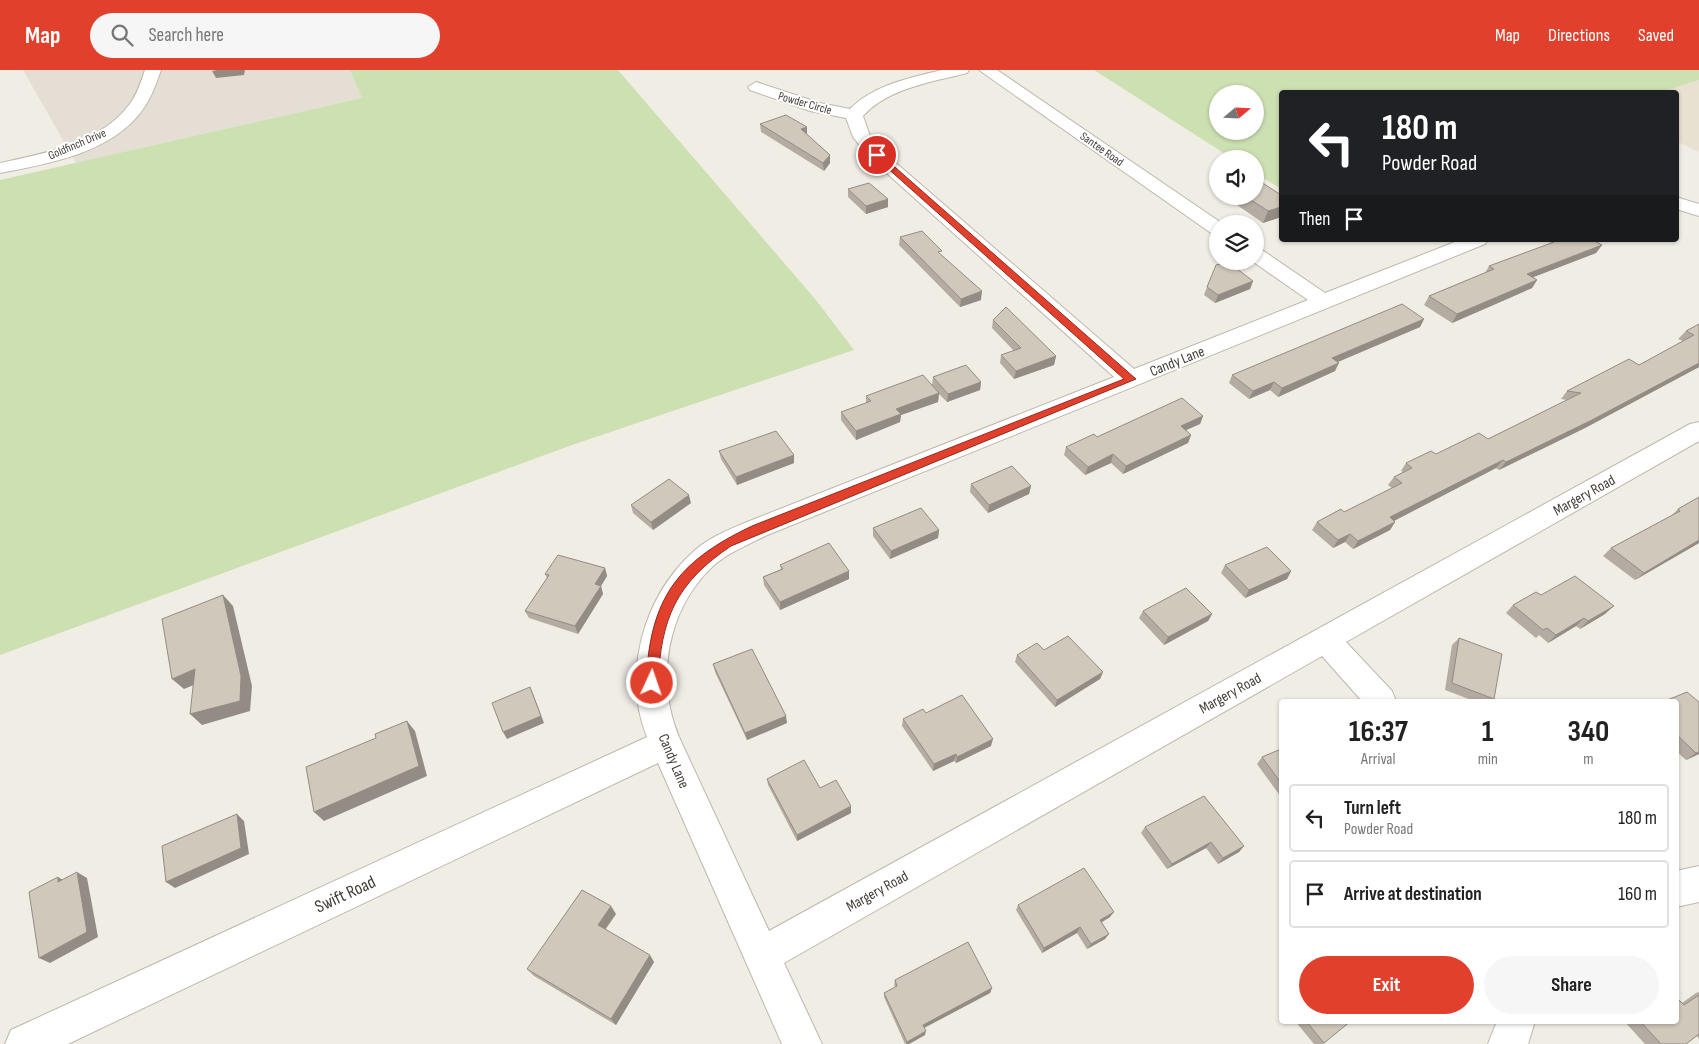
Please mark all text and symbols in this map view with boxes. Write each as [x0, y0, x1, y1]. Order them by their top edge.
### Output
search box [90, 13, 440, 58]
text: Map [25, 21, 60, 50]
icon: search [108, 21, 136, 49]
text: Search here [148, 24, 224, 47]
text: Map [1495, 25, 1520, 46]
text: Directions [1548, 25, 1610, 46]
text: Saved [1638, 25, 1674, 46]
north arrow [1209, 85, 1264, 140]
map controls [1209, 85, 1264, 270]
street label: Powder Circle [776, 89, 834, 118]
text: 180 m [1382, 107, 1458, 150]
icon: left [1299, 110, 1364, 175]
street label: Goldfinch Drive [46, 125, 109, 163]
street label: Santee Road [1077, 129, 1127, 170]
pin [856, 134, 898, 176]
icon: arrive [863, 141, 891, 169]
button: sound [1209, 150, 1264, 205]
text: Powder Road [1382, 150, 1477, 177]
icon: arrive [1340, 205, 1368, 233]
text: Then [1299, 208, 1330, 231]
button: layers [1209, 215, 1264, 270]
street label: Candy Lane [1147, 342, 1207, 381]
street label: Margery Road [1550, 471, 1619, 520]
position arrow [625, 656, 677, 708]
street label: Margery Road [1196, 669, 1265, 718]
text: 16:37 [1349, 714, 1408, 750]
text: 1 [1482, 714, 1494, 750]
text: 340 [1568, 714, 1609, 750]
street label: Candy Lane [654, 731, 694, 791]
text: Arrival [1361, 750, 1396, 769]
text: min [1478, 750, 1498, 769]
text: m [1583, 750, 1594, 769]
text: Turn left [1344, 797, 1401, 820]
icon: left [1301, 804, 1329, 832]
text: 180 m [1618, 807, 1657, 830]
text: Powder Road [1344, 820, 1413, 839]
street label: Margery Road [843, 867, 912, 916]
street label: Swift Road [311, 871, 379, 918]
icon: arrive [1301, 880, 1329, 908]
text: Arrive at destination [1344, 883, 1482, 906]
text: 160 m [1618, 883, 1657, 906]
button: Exit [1299, 956, 1474, 1014]
button: Share [1484, 956, 1659, 1014]

